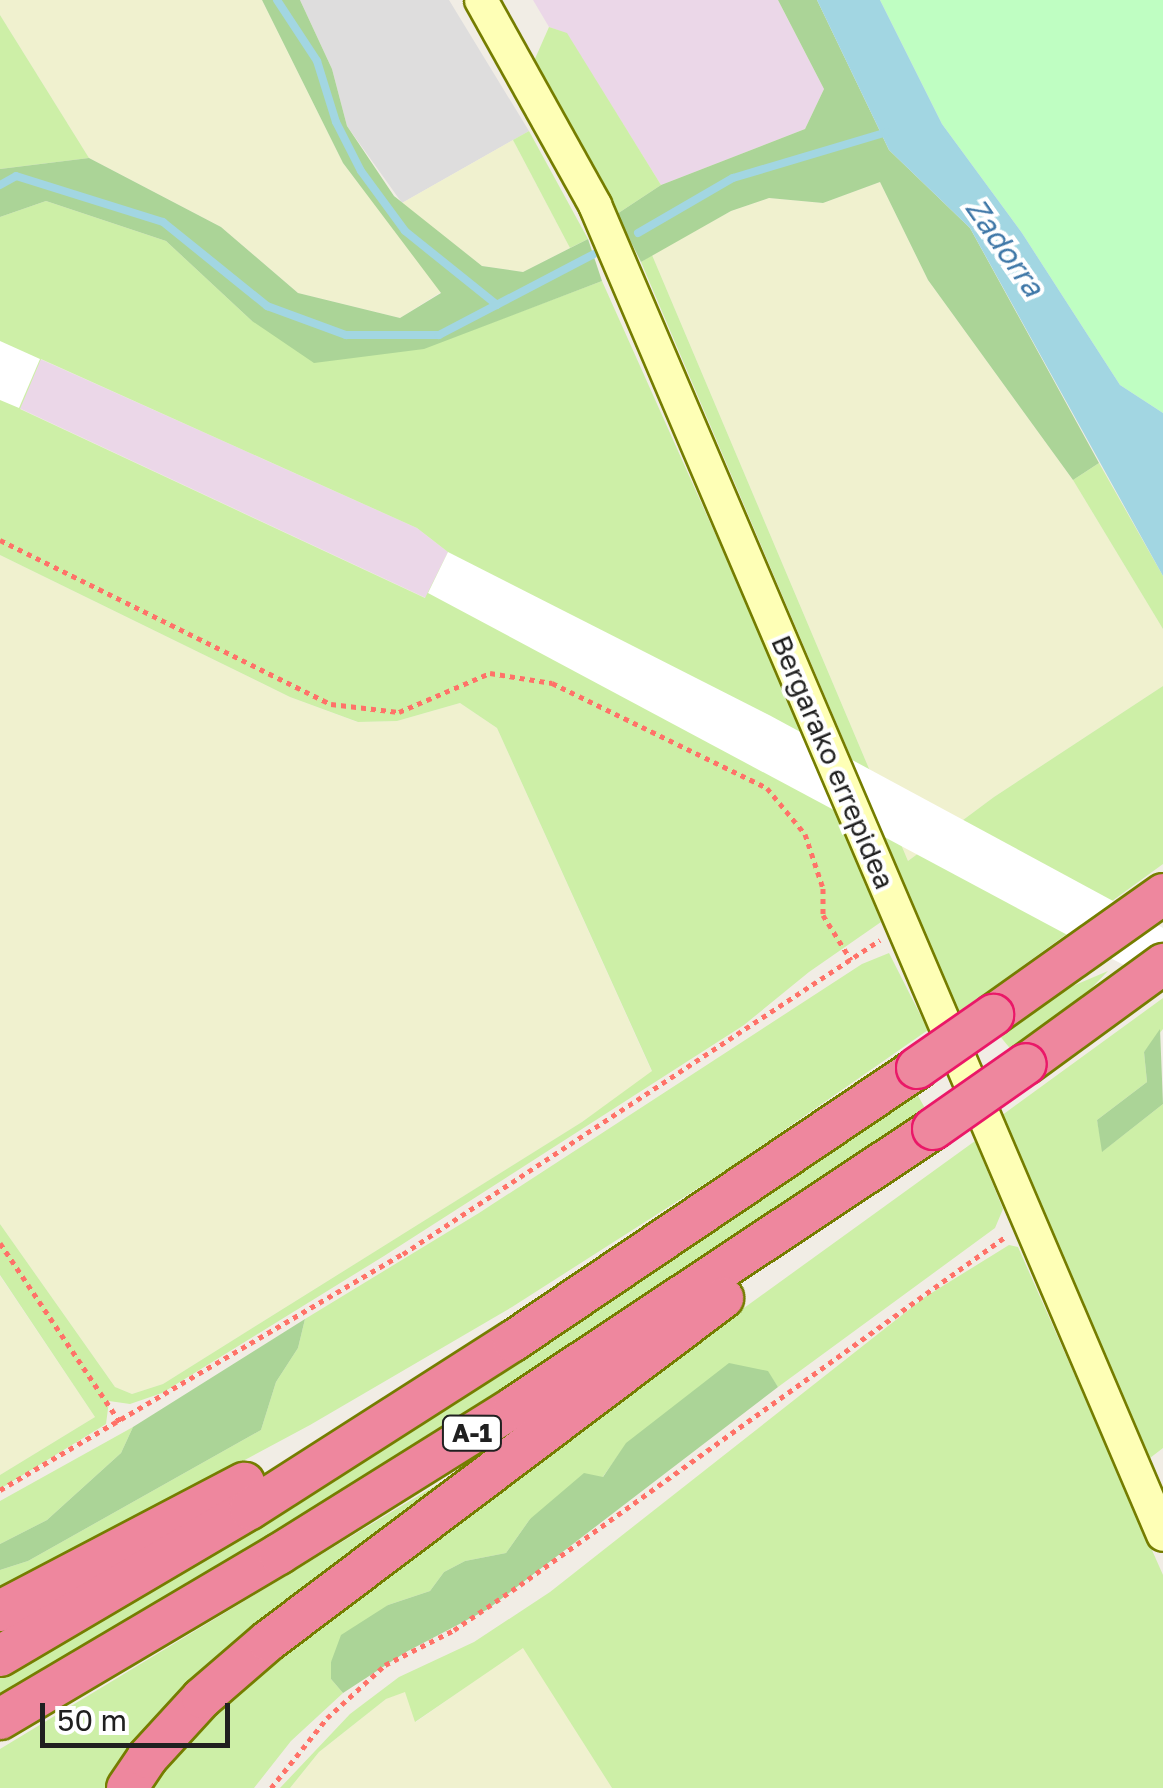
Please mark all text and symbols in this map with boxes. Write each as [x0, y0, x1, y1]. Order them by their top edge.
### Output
water label: Zadorra [958, 191, 1052, 303]
street label: Bergarako errepidea [764, 630, 902, 894]
road number: A-1 [440, 1413, 504, 1453]
scale bar [45, 1683, 235, 1745]
text: 50 m [57, 1702, 127, 1738]

